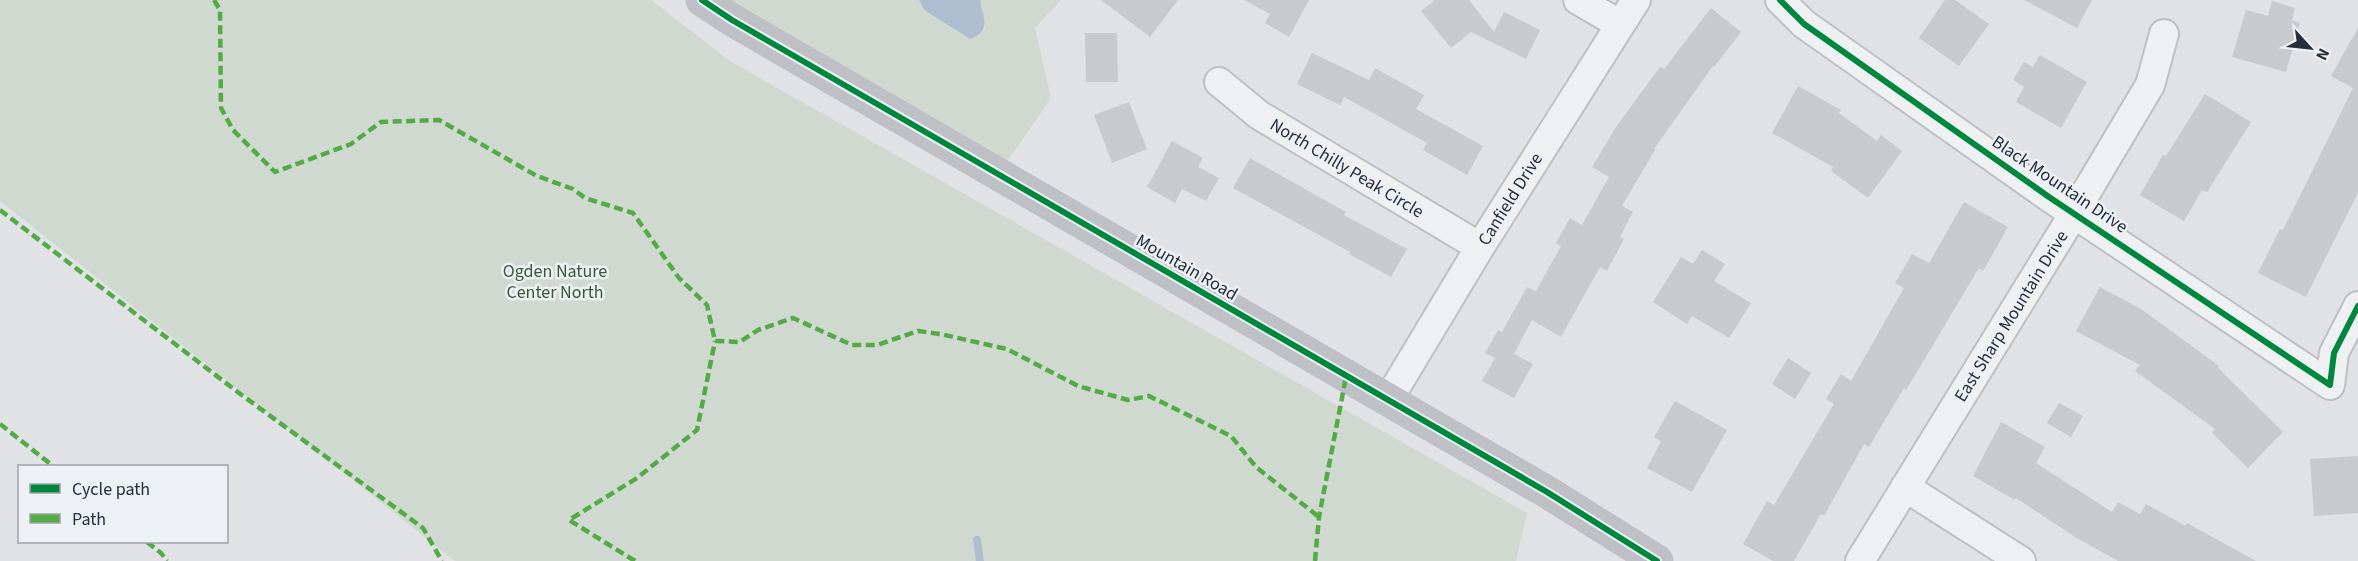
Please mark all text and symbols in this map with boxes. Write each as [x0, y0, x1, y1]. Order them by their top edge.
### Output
north arrow [2280, 18, 2340, 78]
text: N [2310, 45, 2335, 64]
street label: North Chilly Peak Circle [1265, 113, 1428, 224]
street label: Black Mountain Drive [1987, 130, 2133, 239]
street label: Canfield Drive [1472, 148, 1549, 250]
street label: East Sharp Mountain Drive [1948, 226, 2074, 407]
street label: Mountain Road [1131, 228, 1242, 307]
park label: Ogden Nature Center North [503, 259, 607, 305]
legend [18, 465, 228, 543]
text: Cycle path [72, 477, 150, 502]
text: Path [72, 507, 106, 532]

